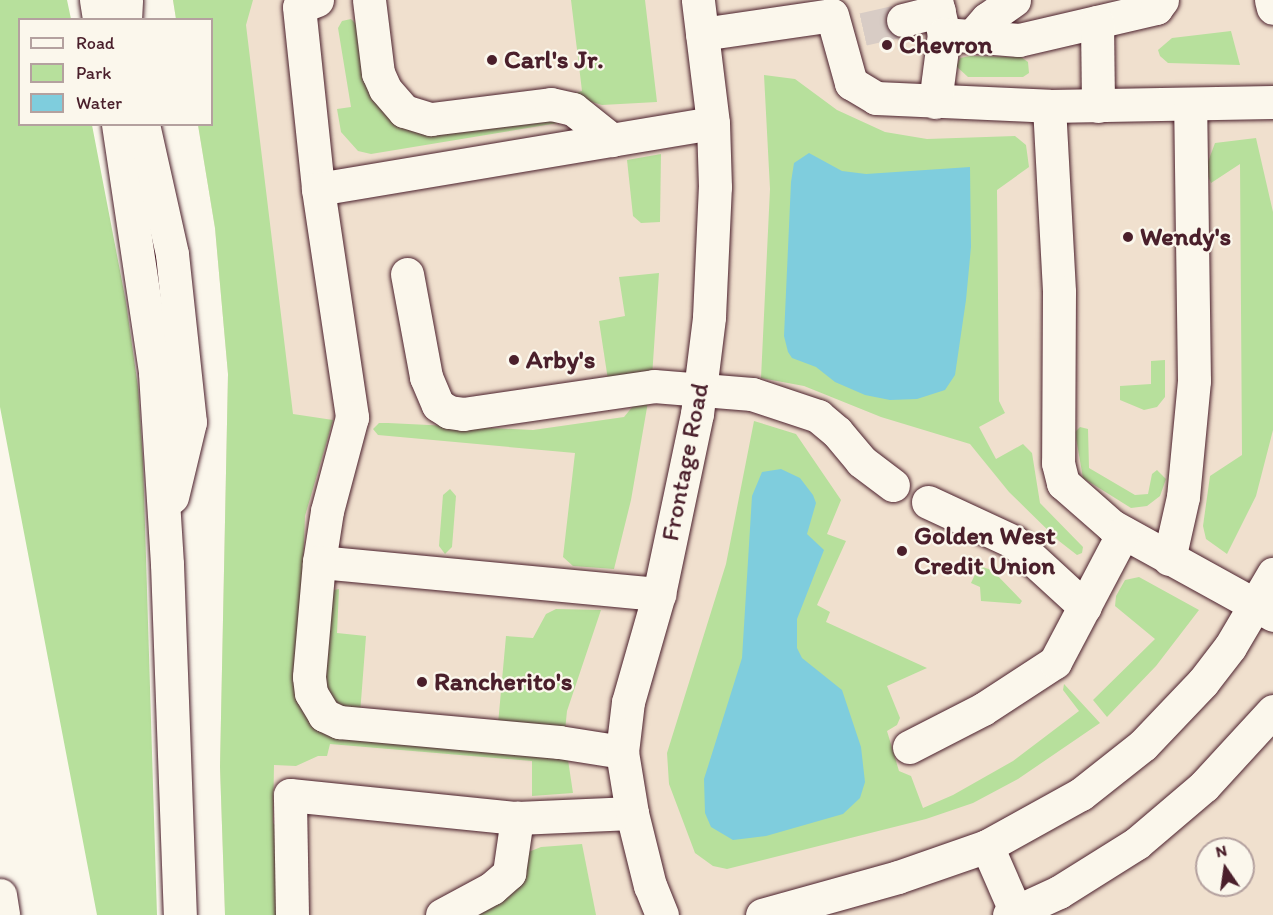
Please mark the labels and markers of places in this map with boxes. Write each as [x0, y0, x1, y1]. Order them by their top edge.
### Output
place label: Chevron [899, 29, 992, 61]
marker: Chevron [880, 38, 894, 52]
place label: Carl's Jr. [504, 44, 604, 76]
marker: Carl's Jr. [485, 53, 499, 67]
place label: Wendy's [1140, 221, 1231, 253]
marker: Wendy's [1121, 230, 1135, 244]
place label: Arby's [526, 344, 595, 376]
marker: Arby's [507, 353, 521, 367]
place label: Golden West Credit Union [914, 520, 1055, 582]
marker: Golden West Credit Union [895, 544, 909, 558]
place label: Rancherito's [434, 666, 572, 698]
marker: Rancherito's [415, 675, 429, 689]

